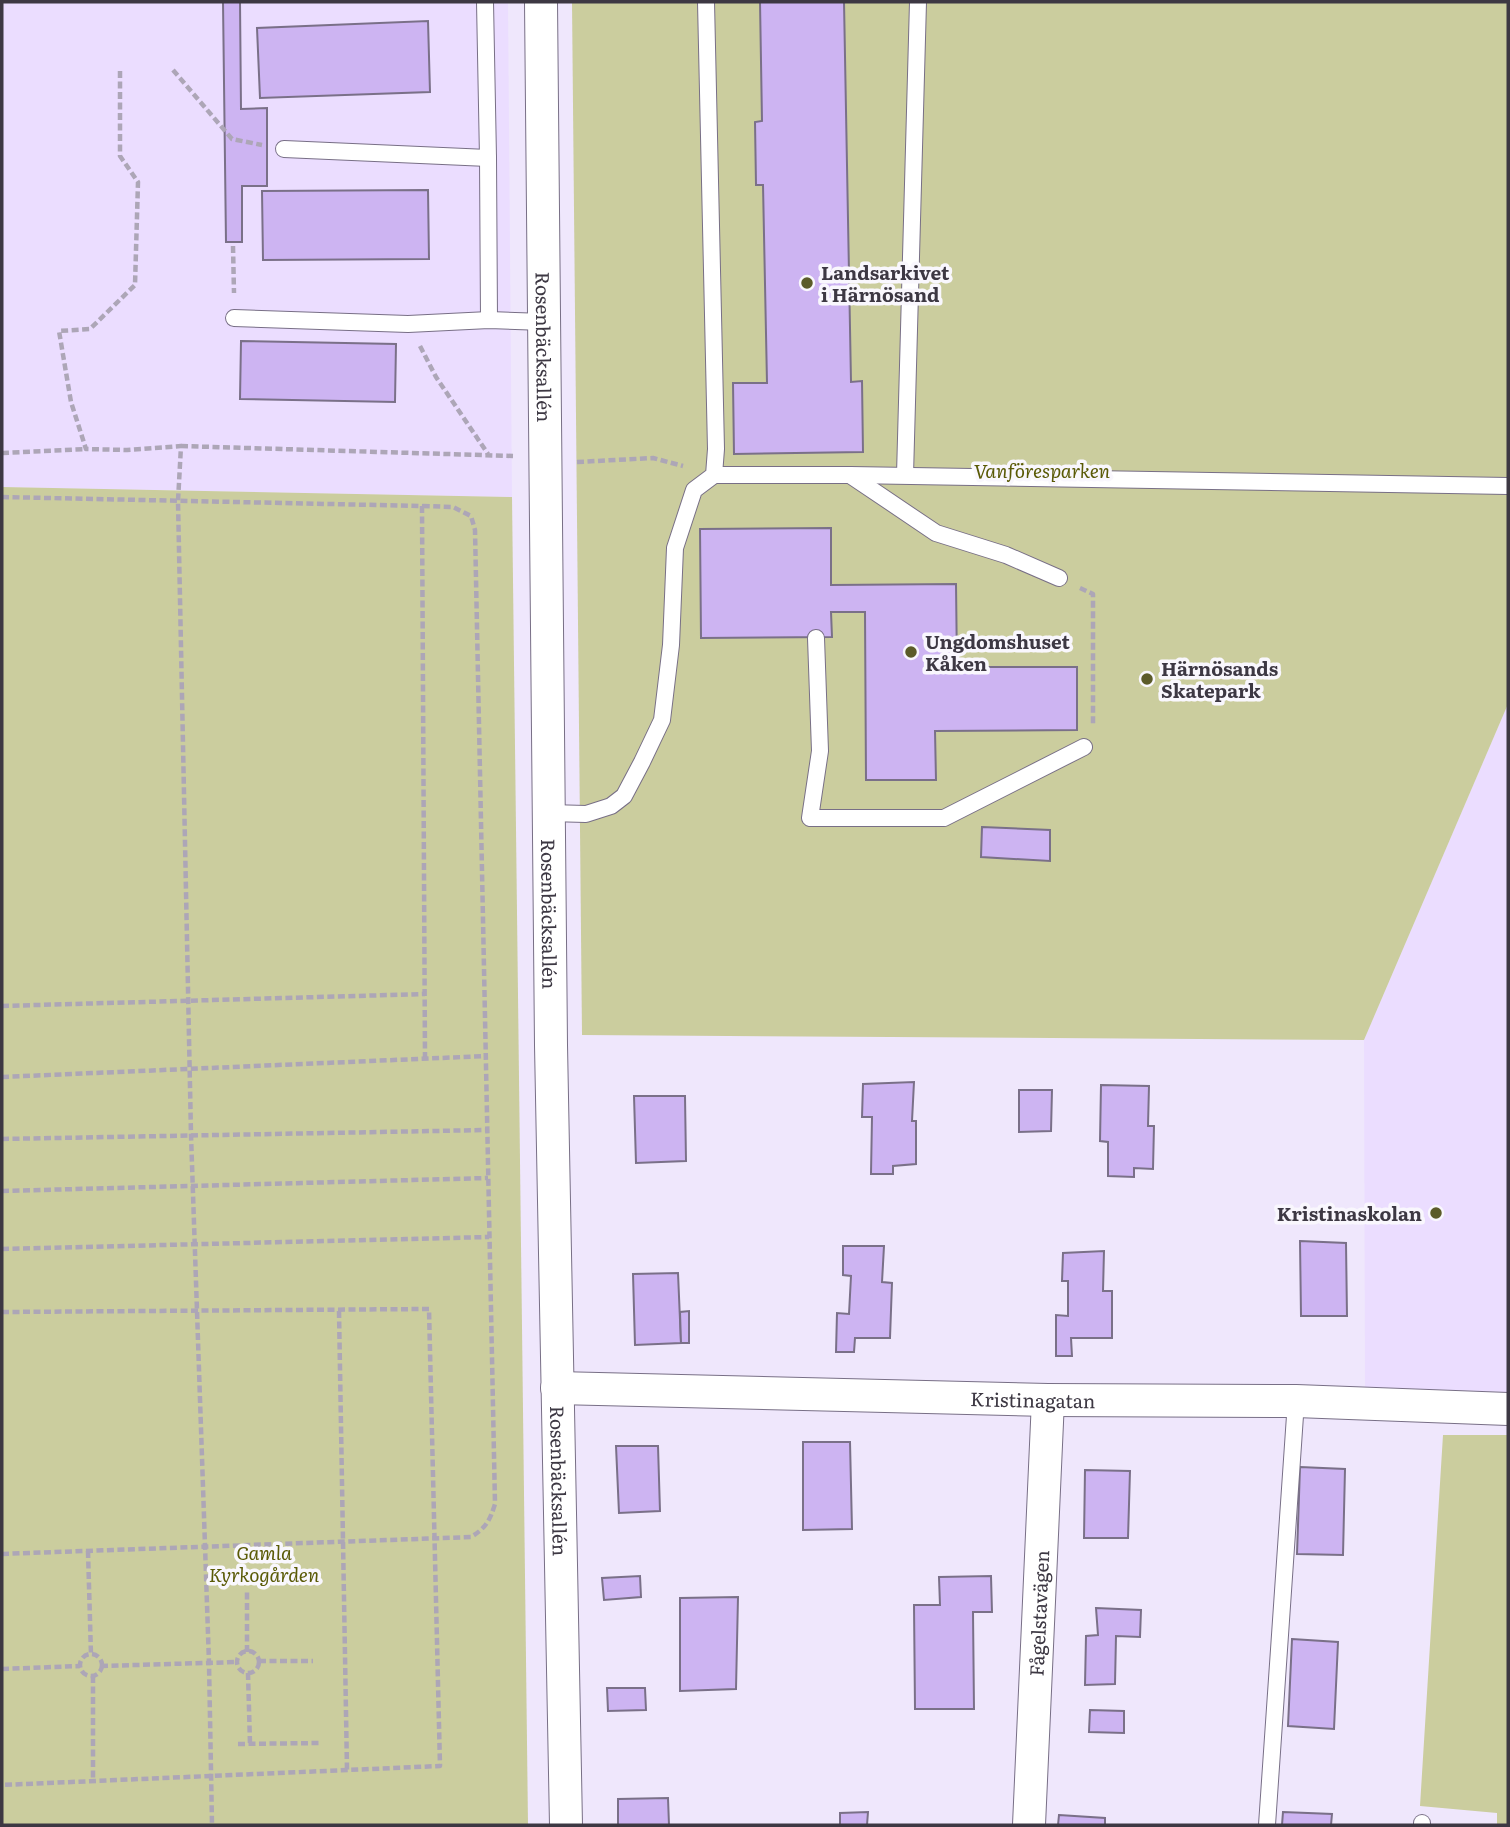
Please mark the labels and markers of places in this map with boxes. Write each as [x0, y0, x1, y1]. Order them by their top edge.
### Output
place label: Landsarkivet i Härnösand [821, 258, 950, 308]
marker: Landsarkivet i Härnösand [799, 275, 815, 291]
place label: Ungdomshuset Kåken [925, 627, 1071, 677]
marker: Ungdomshuset Kåken [903, 644, 919, 660]
place label: Härnösands Skatepark [1161, 654, 1278, 704]
marker: Härnösands Skatepark [1139, 671, 1155, 687]
place label: Kristinaskolan [1277, 1199, 1422, 1227]
marker: Kristinaskolan [1428, 1205, 1444, 1221]

